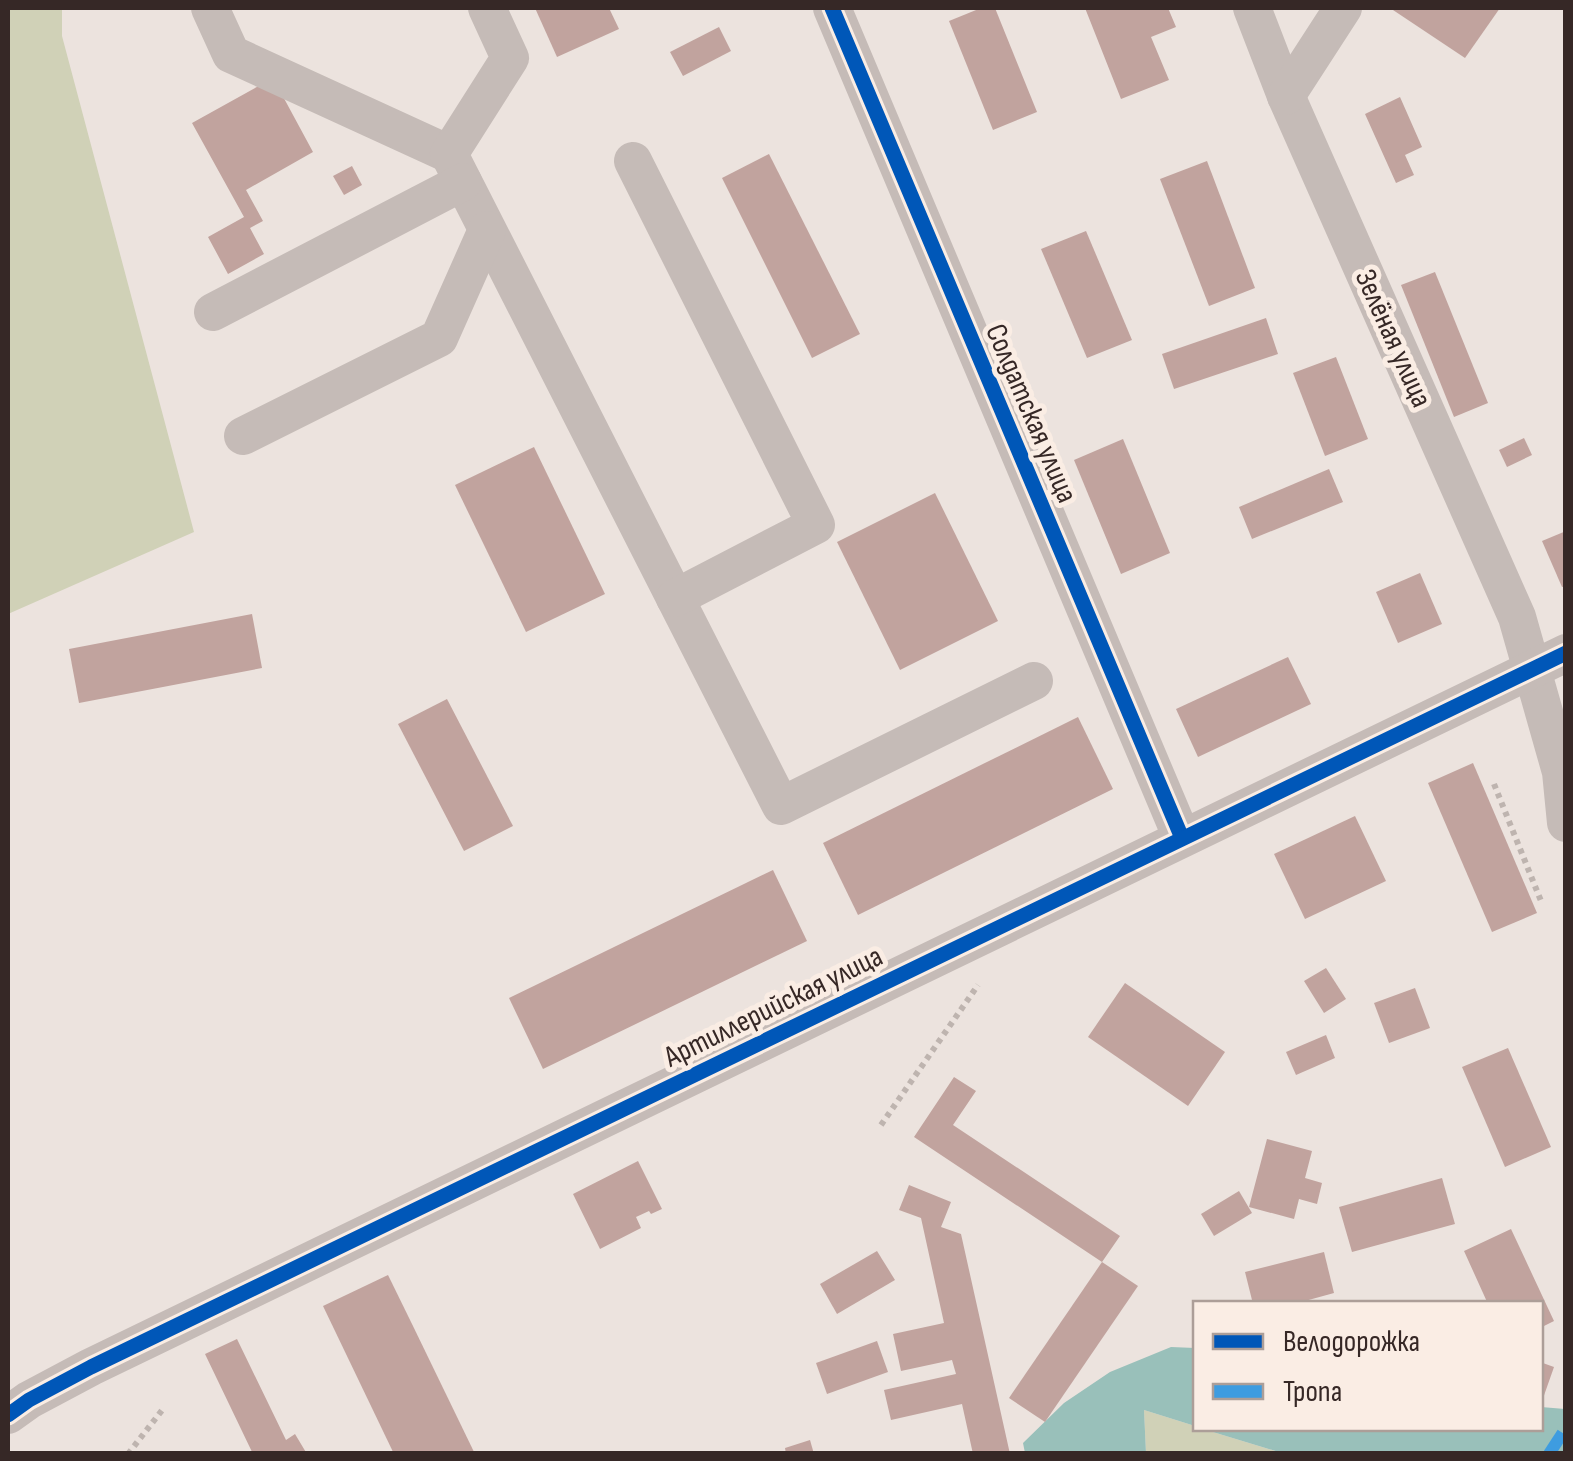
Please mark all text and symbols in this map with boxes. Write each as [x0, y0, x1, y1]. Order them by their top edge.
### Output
street label: Зелёная улица [1347, 264, 1439, 413]
street label: Солдатская улица [977, 319, 1085, 508]
street label: Артиллерийская улица [657, 938, 889, 1076]
legend [1193, 1301, 1543, 1431]
text: Велодорожка [1283, 1324, 1420, 1360]
text: Тропа [1283, 1374, 1342, 1410]

